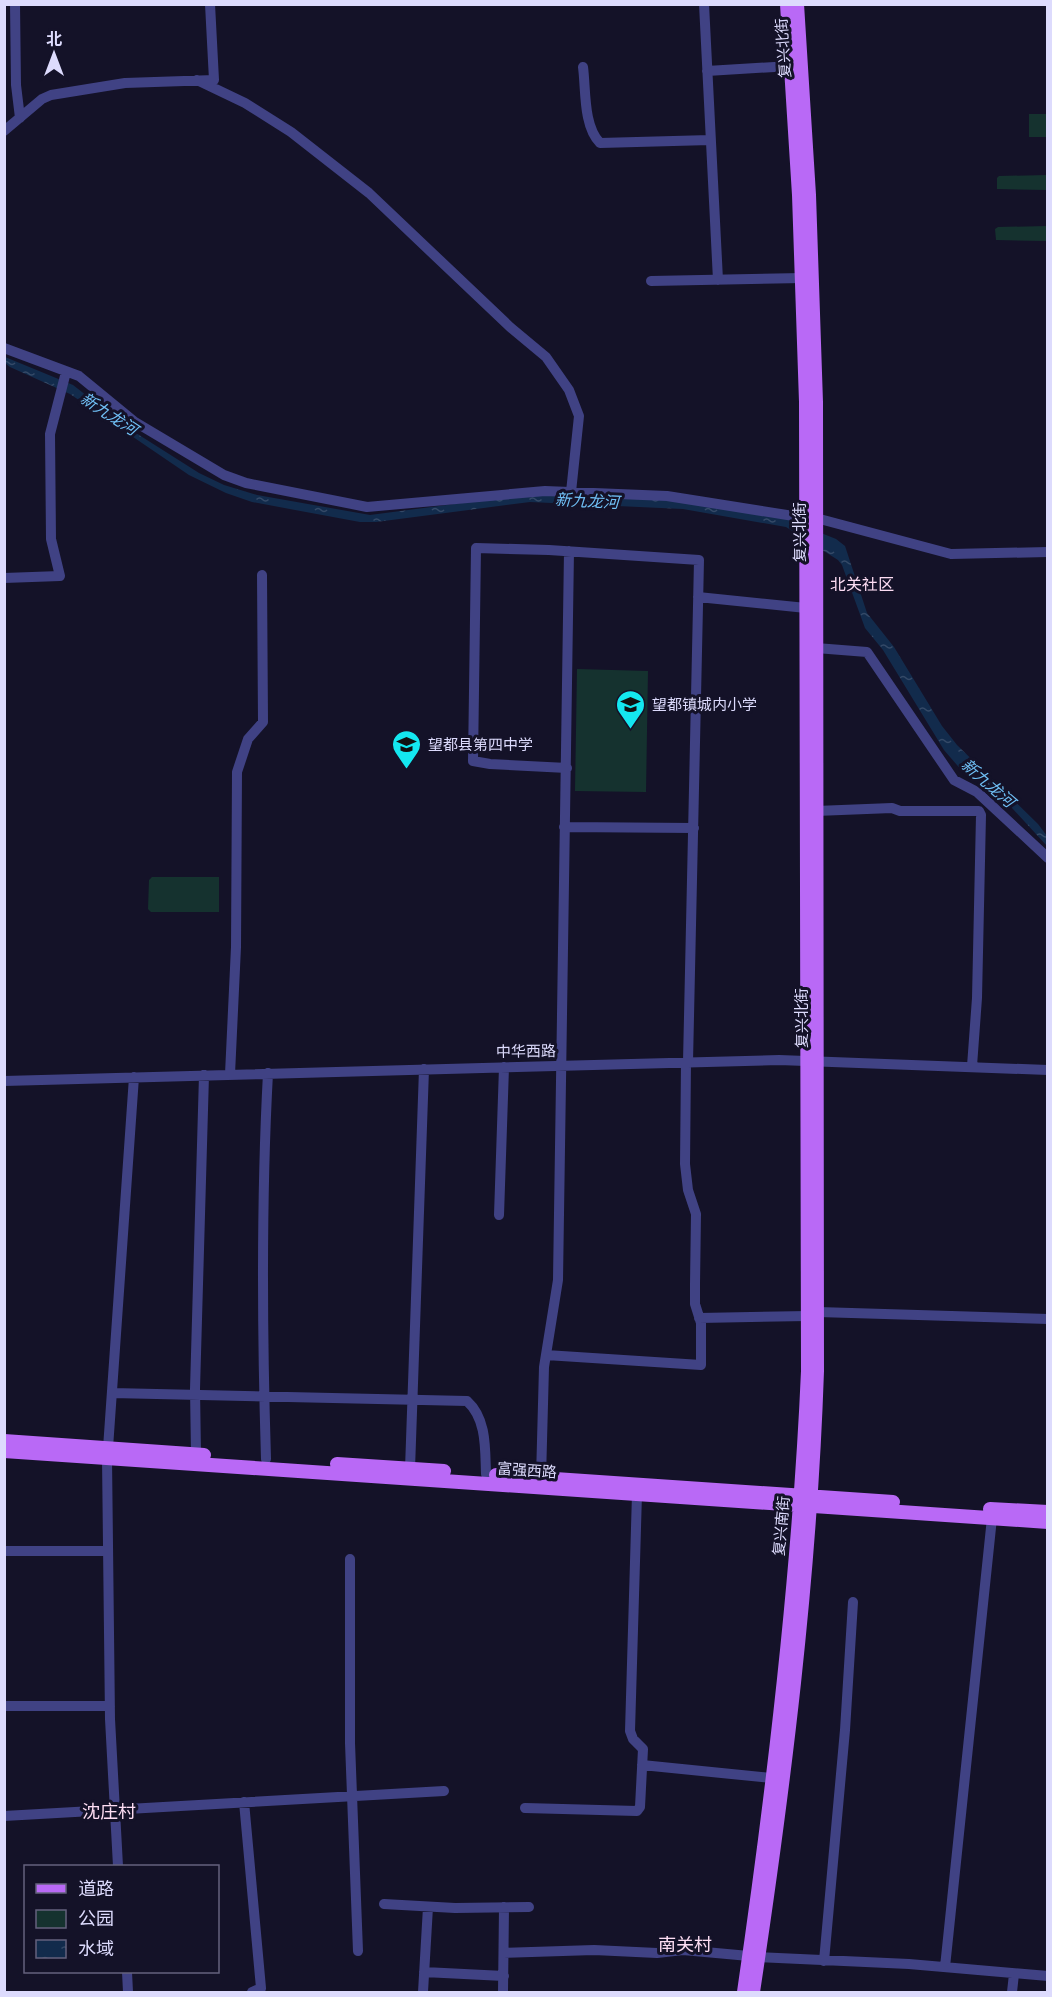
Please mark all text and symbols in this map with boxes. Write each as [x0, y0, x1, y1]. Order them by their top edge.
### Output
street label: 复兴北街 [772, 17, 794, 79]
north arrow [24, 24, 84, 84]
text: 北 [46, 30, 62, 49]
water label: 新九龙河 [77, 389, 144, 441]
water label: 新九龙河 [555, 490, 622, 512]
street label: 复兴北街 [791, 502, 808, 562]
district label: 北关社区 [830, 575, 894, 594]
school or university icon: 望都镇城内小学 [615, 688, 647, 730]
place label: 望都镇城内小学 [652, 696, 757, 713]
school or university icon: 望都县第四中学 [391, 728, 423, 770]
place label: 望都县第四中学 [428, 736, 533, 753]
water label: 新九龙河 [958, 755, 1021, 813]
street label: 复兴北街 [793, 988, 810, 1048]
street label: 中华西路 [496, 1042, 556, 1060]
street label: 富强西路 [496, 1459, 558, 1481]
street label: 复兴南街 [770, 1495, 792, 1557]
district label: 沈庄村 [82, 1801, 136, 1822]
legend [24, 1865, 219, 1973]
text: 道路 [78, 1878, 114, 1899]
text: 公园 [78, 1908, 114, 1929]
district label: 南关村 [658, 1934, 712, 1955]
text: 水域 [78, 1938, 114, 1959]

